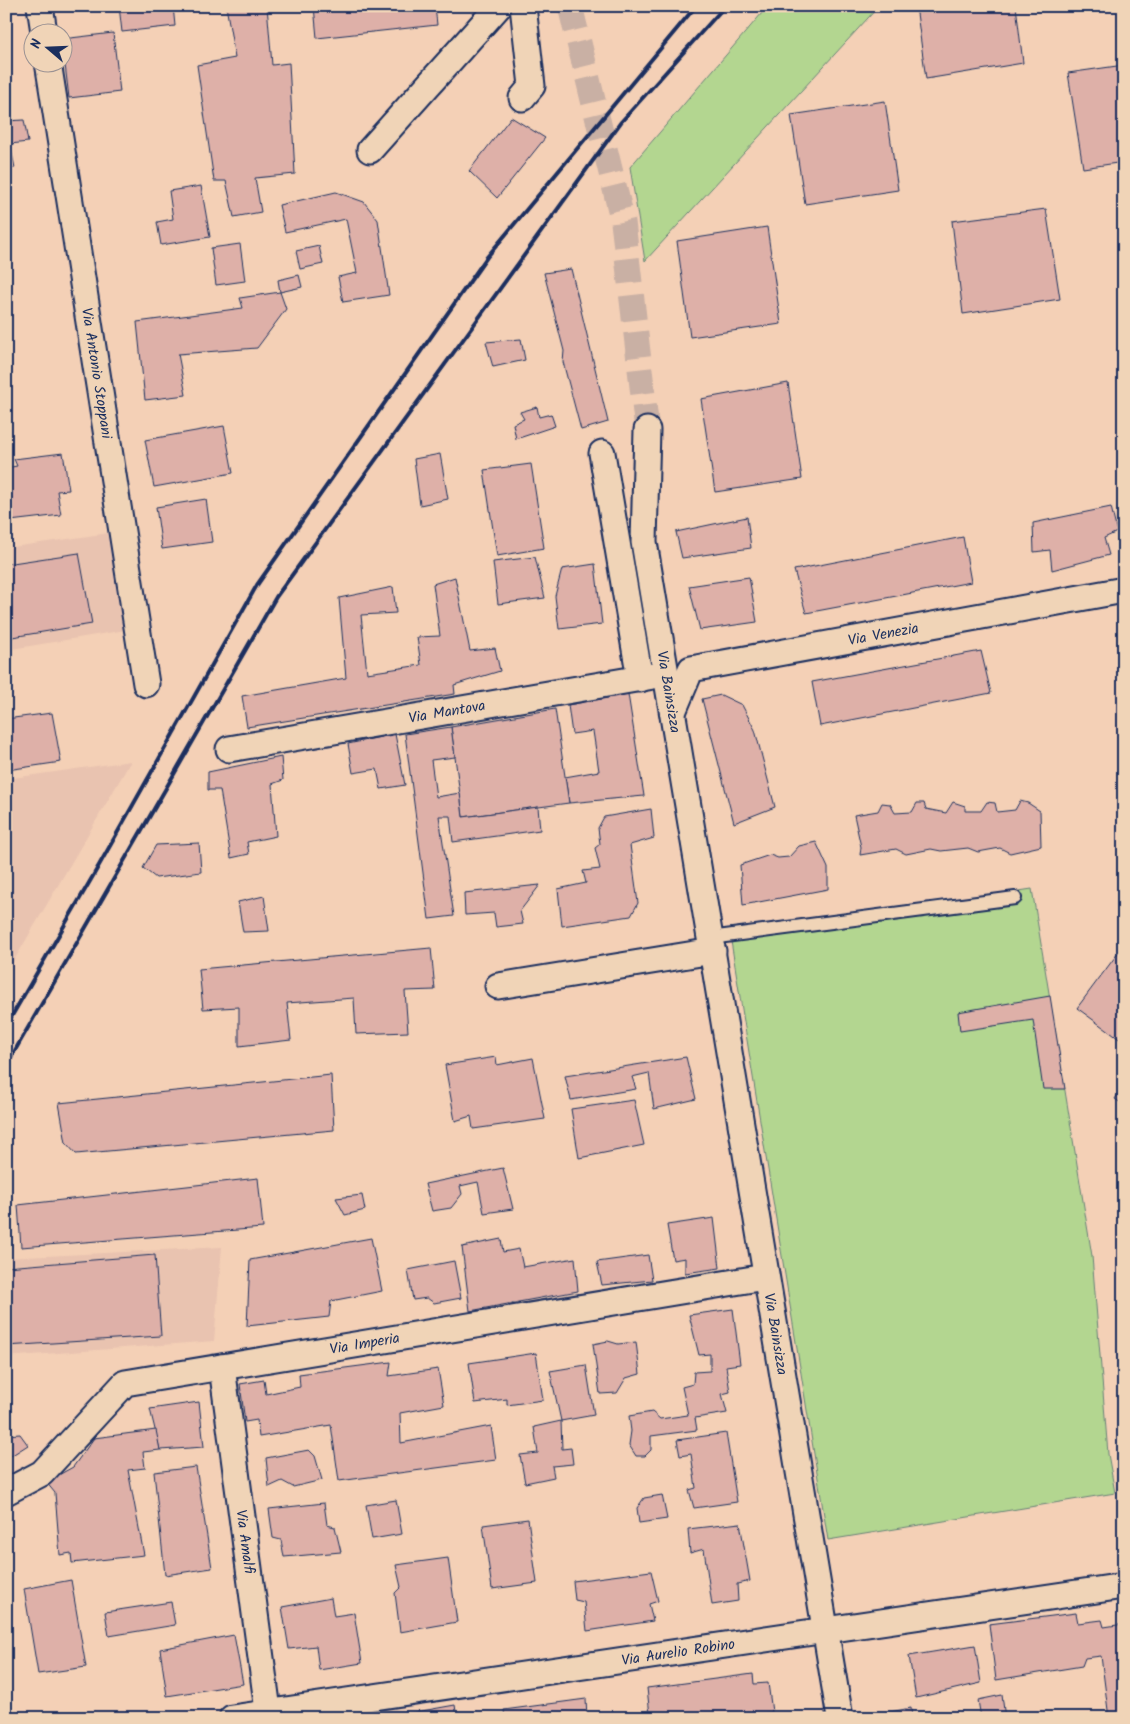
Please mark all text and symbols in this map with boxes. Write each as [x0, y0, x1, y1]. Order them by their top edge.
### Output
north arrow [22, 22, 72, 72]
text: N [25, 36, 49, 52]
street label: Via Antonio Stoppani [74, 306, 118, 442]
street label: Via Venezia [846, 617, 921, 653]
street label: Via Bainsizza [649, 649, 687, 735]
street label: Via Mantova [407, 694, 487, 731]
street label: Via Bainsizza [756, 1291, 794, 1377]
street label: Via Imperia [328, 1327, 402, 1362]
street label: Via Amalfi [228, 1508, 261, 1575]
street label: Via Aurelio Robino [620, 1633, 737, 1673]

